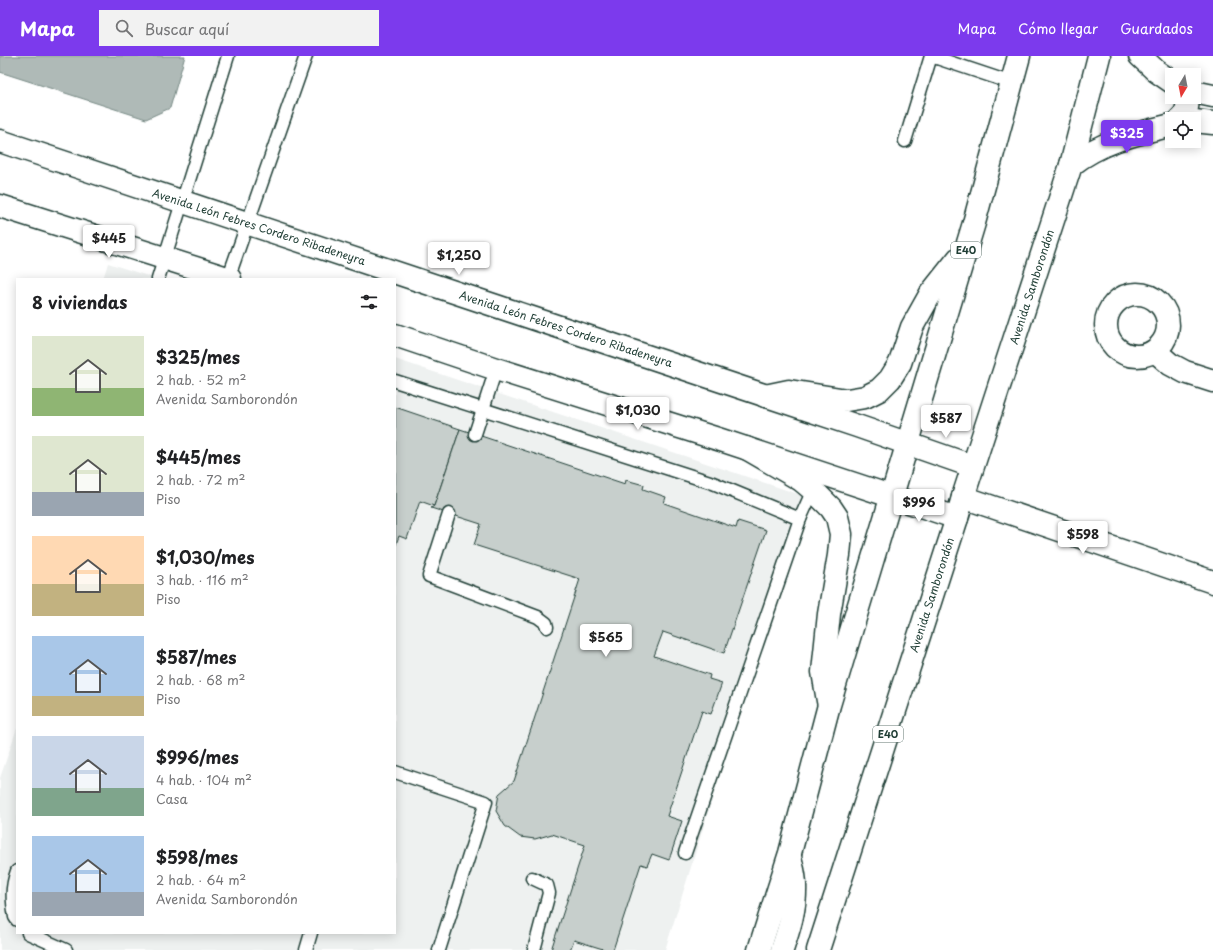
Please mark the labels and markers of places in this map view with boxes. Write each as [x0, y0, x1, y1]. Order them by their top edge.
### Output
pin: $325 [1103, 120, 1151, 154]
pin: $445 [85, 225, 133, 259]
pin: $1,250 [426, 242, 492, 276]
pin: $1,030 [605, 397, 671, 431]
pin: $587 [922, 405, 970, 439]
pin: $996 [895, 489, 943, 523]
pin: $598 [1059, 521, 1107, 555]
pin: $565 [582, 624, 630, 658]

